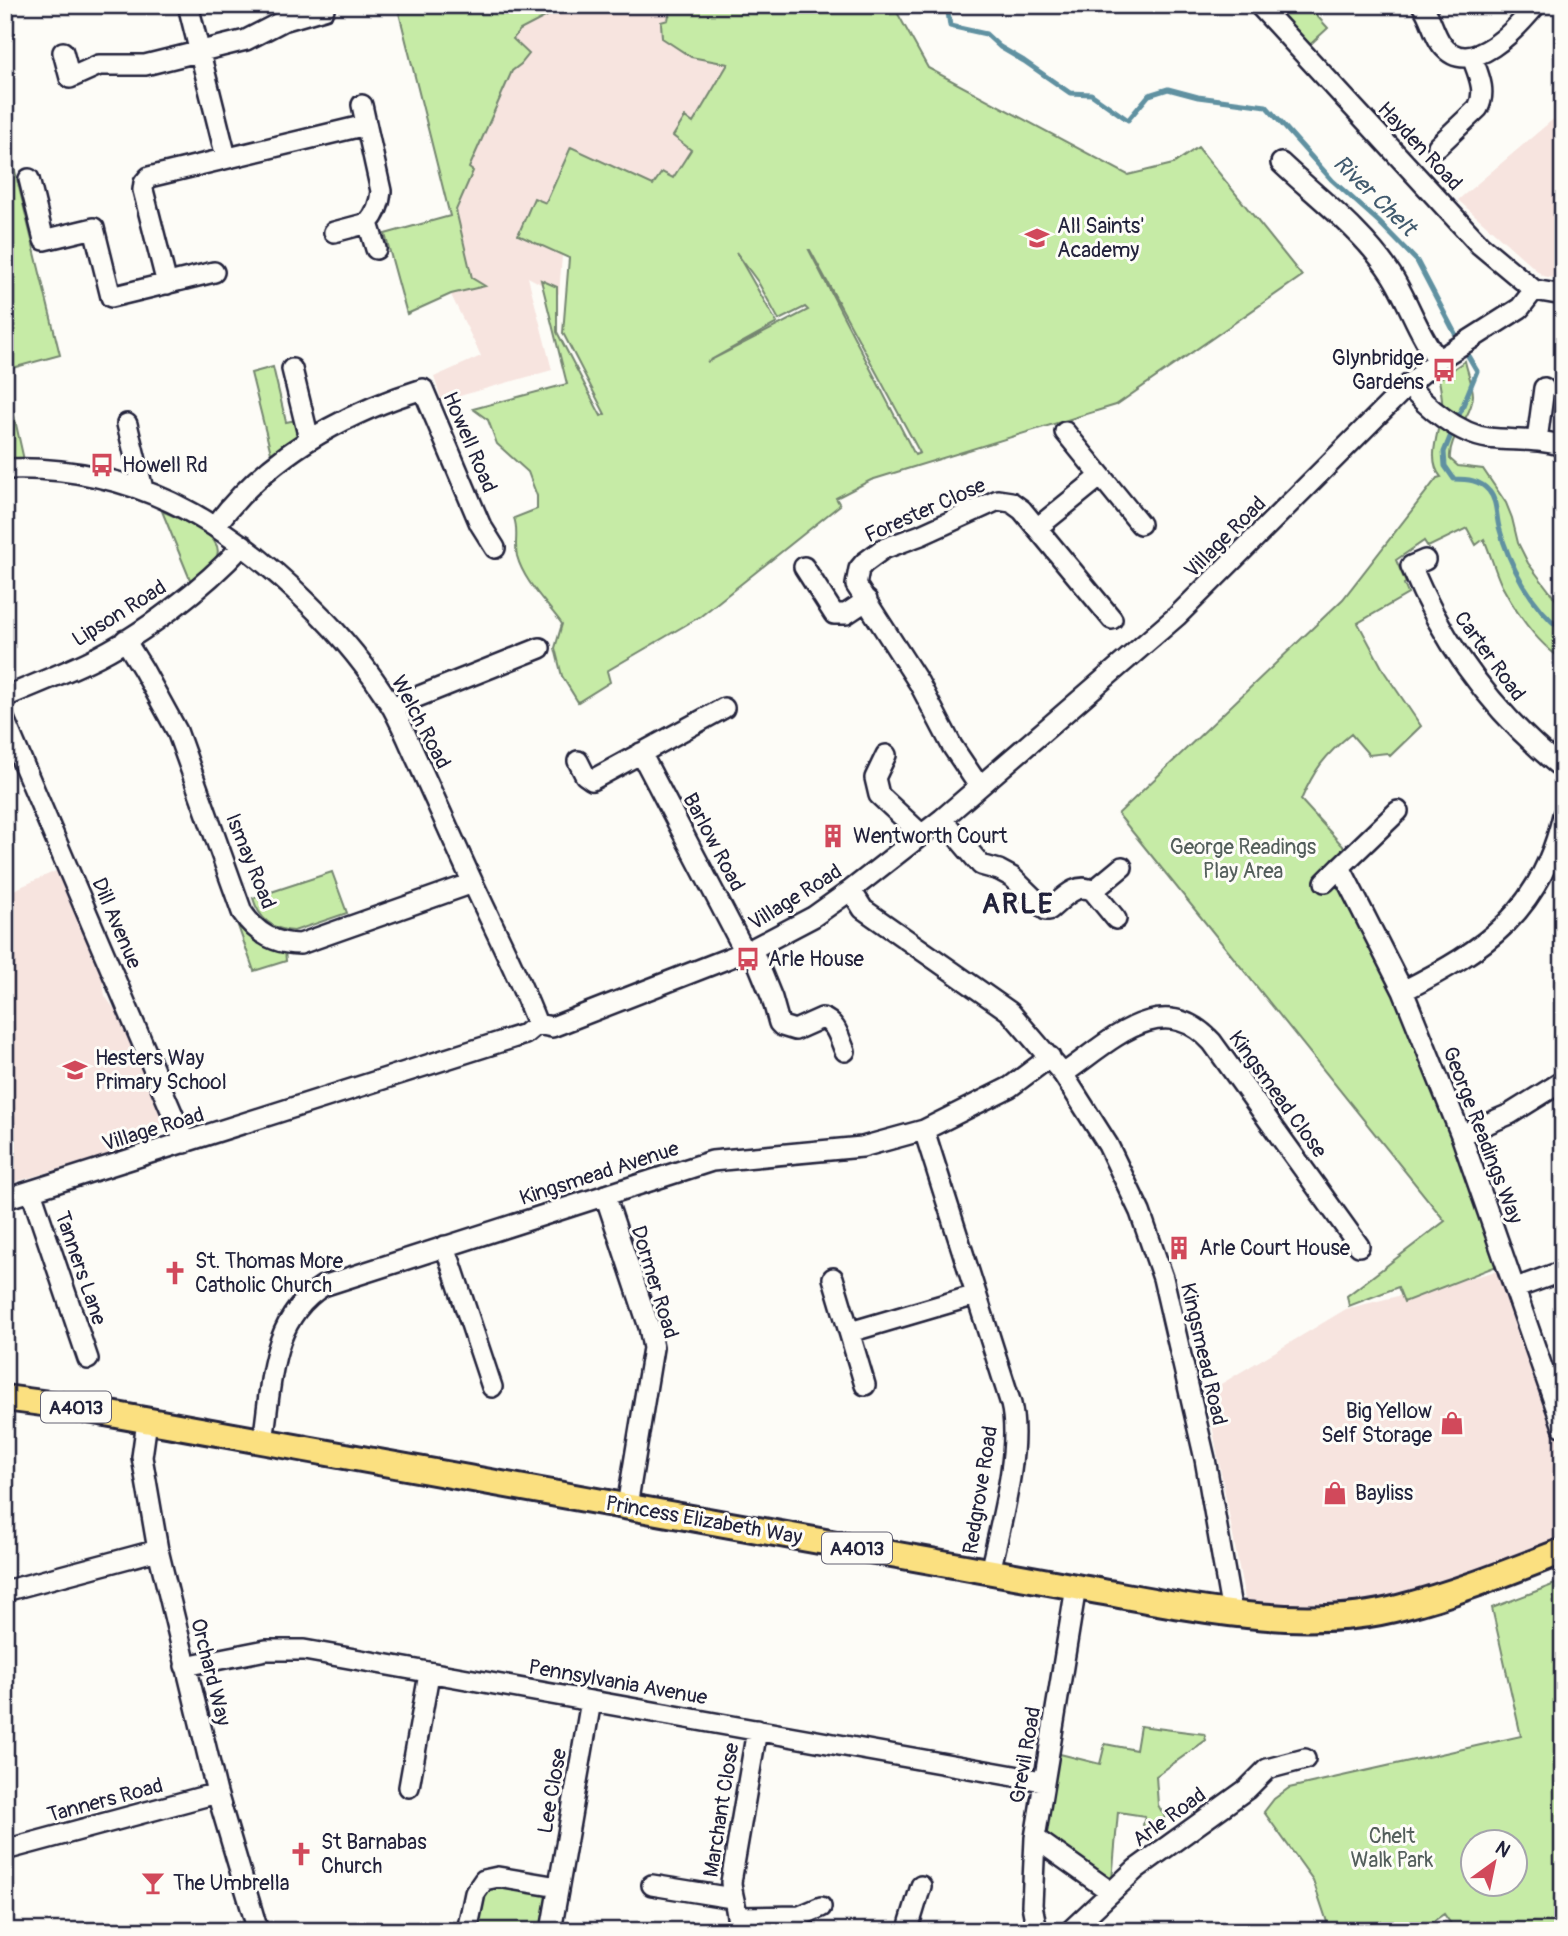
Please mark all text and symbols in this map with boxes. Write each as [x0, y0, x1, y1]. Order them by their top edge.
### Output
street label: Hayden Road [1371, 96, 1468, 197]
water label: River Chelt [1327, 149, 1424, 244]
place label: All Saints' Academy [1057, 213, 1144, 264]
school or university icon: All Saints' Academy [1023, 224, 1051, 252]
place label: Glynbridge Gardens [1332, 345, 1425, 396]
bus stop icon: Glynbridge Gardens [1430, 356, 1458, 384]
street label: Howell Road [436, 388, 503, 497]
bus stop icon: Howell Rd [88, 451, 116, 479]
place label: Howell Rd [122, 452, 208, 479]
street label: Forester Close [861, 472, 990, 549]
street label: Village Road [1179, 491, 1272, 584]
street label: Lipson Road [67, 574, 171, 653]
street label: Carter Road [1448, 606, 1531, 707]
street label: Welch Road [385, 671, 456, 774]
street label: Barlow Road [676, 788, 751, 896]
street label: Ismay Road [219, 809, 282, 913]
building icon: Wentworth Court [819, 822, 847, 850]
place label: Wentworth Court [853, 823, 1008, 850]
park label: George Readings Play Area [1170, 834, 1317, 885]
street label: Village Road [744, 858, 847, 937]
street label: Dill Avenue [85, 874, 148, 973]
district label: ARLE [982, 887, 1054, 922]
bus stop icon: Arle House [734, 945, 762, 973]
place label: Arle House [768, 946, 865, 973]
street label: Kingsmead Close [1222, 1025, 1333, 1164]
street label: George Readings Way [1436, 1043, 1529, 1228]
place label: Hesters Way Primary School [95, 1045, 227, 1096]
school or university icon: Hesters Way Primary School [61, 1056, 89, 1084]
street label: Village Road [99, 1101, 207, 1158]
street label: Kingsmead Avenue [516, 1135, 683, 1212]
street label: Tanners Lane [49, 1208, 113, 1329]
street label: Dormer Road [625, 1222, 684, 1342]
building icon: Arle Court House [1165, 1234, 1193, 1262]
place label: Arle Court House [1199, 1235, 1351, 1262]
place label: St. Thomas More Catholic Church [195, 1248, 344, 1299]
church icon: St. Thomas More Catholic Church [161, 1259, 189, 1287]
street label: Kingsmead Road [1174, 1280, 1233, 1428]
road number: A4013 [41, 1392, 111, 1422]
place label: Big Yellow Self Storage [1321, 1398, 1433, 1449]
shop icon: Big Yellow Self Storage [1438, 1409, 1466, 1437]
street label: Redgrove Road [957, 1424, 1004, 1556]
shop icon: Bayliss [1321, 1479, 1349, 1507]
place label: Bayliss [1355, 1480, 1414, 1507]
street label: Princess Elizabeth Way [604, 1490, 804, 1551]
road number: A4013 [822, 1532, 892, 1564]
street label: Orchard Way [184, 1616, 237, 1729]
street label: Pennsylvania Avenue [526, 1653, 710, 1712]
street label: Grevil Road [1004, 1705, 1047, 1805]
street label: Marchant Close [698, 1740, 746, 1879]
street label: Lee Close [532, 1746, 573, 1836]
street label: Tanners Road [44, 1772, 166, 1829]
street label: Arle Road [1127, 1782, 1211, 1853]
park label: Chelt Walk Park [1351, 1823, 1434, 1874]
north arrow [1460, 1828, 1530, 1898]
place label: St Barnabas Church [321, 1829, 427, 1880]
text: N [1491, 1836, 1515, 1863]
church icon: St Barnabas Church [287, 1840, 315, 1868]
bar icon: The Umbrella [139, 1869, 167, 1897]
place label: The Umbrella [173, 1870, 289, 1897]

